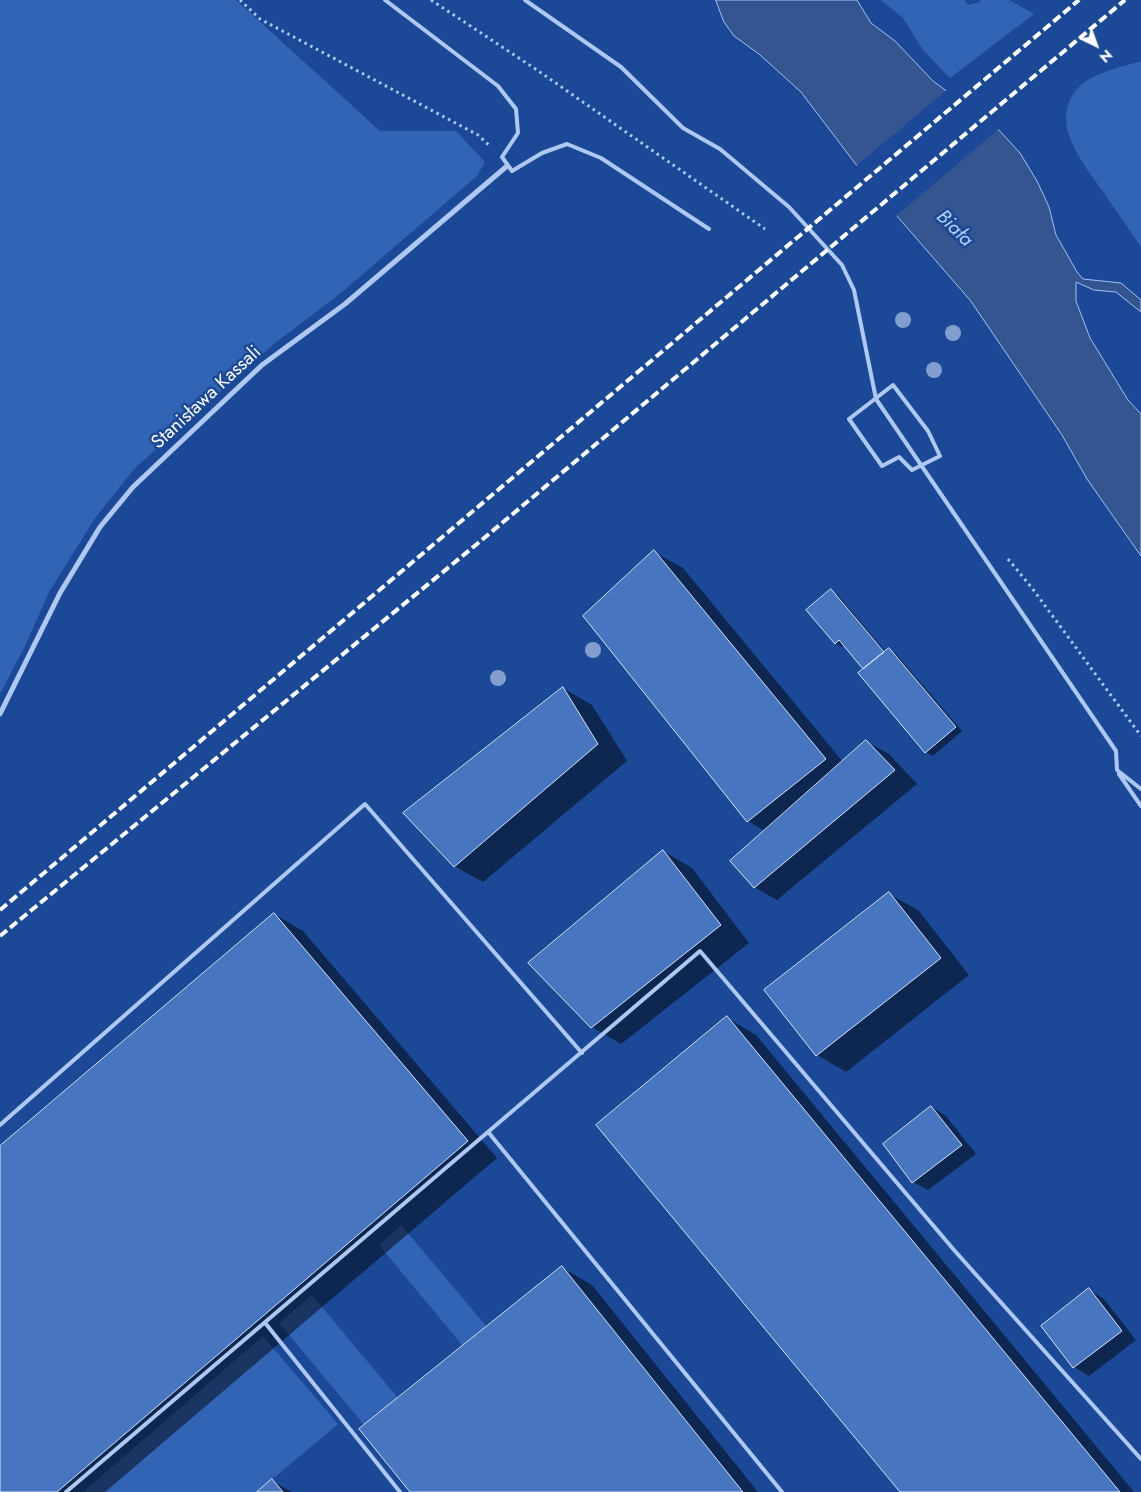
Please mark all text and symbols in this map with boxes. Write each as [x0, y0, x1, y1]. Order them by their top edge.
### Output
north arrow [1071, 20, 1121, 70]
text: N [1095, 45, 1117, 67]
water label: Biała [931, 206, 977, 252]
street label: Stanisława Kassali [147, 341, 267, 455]

